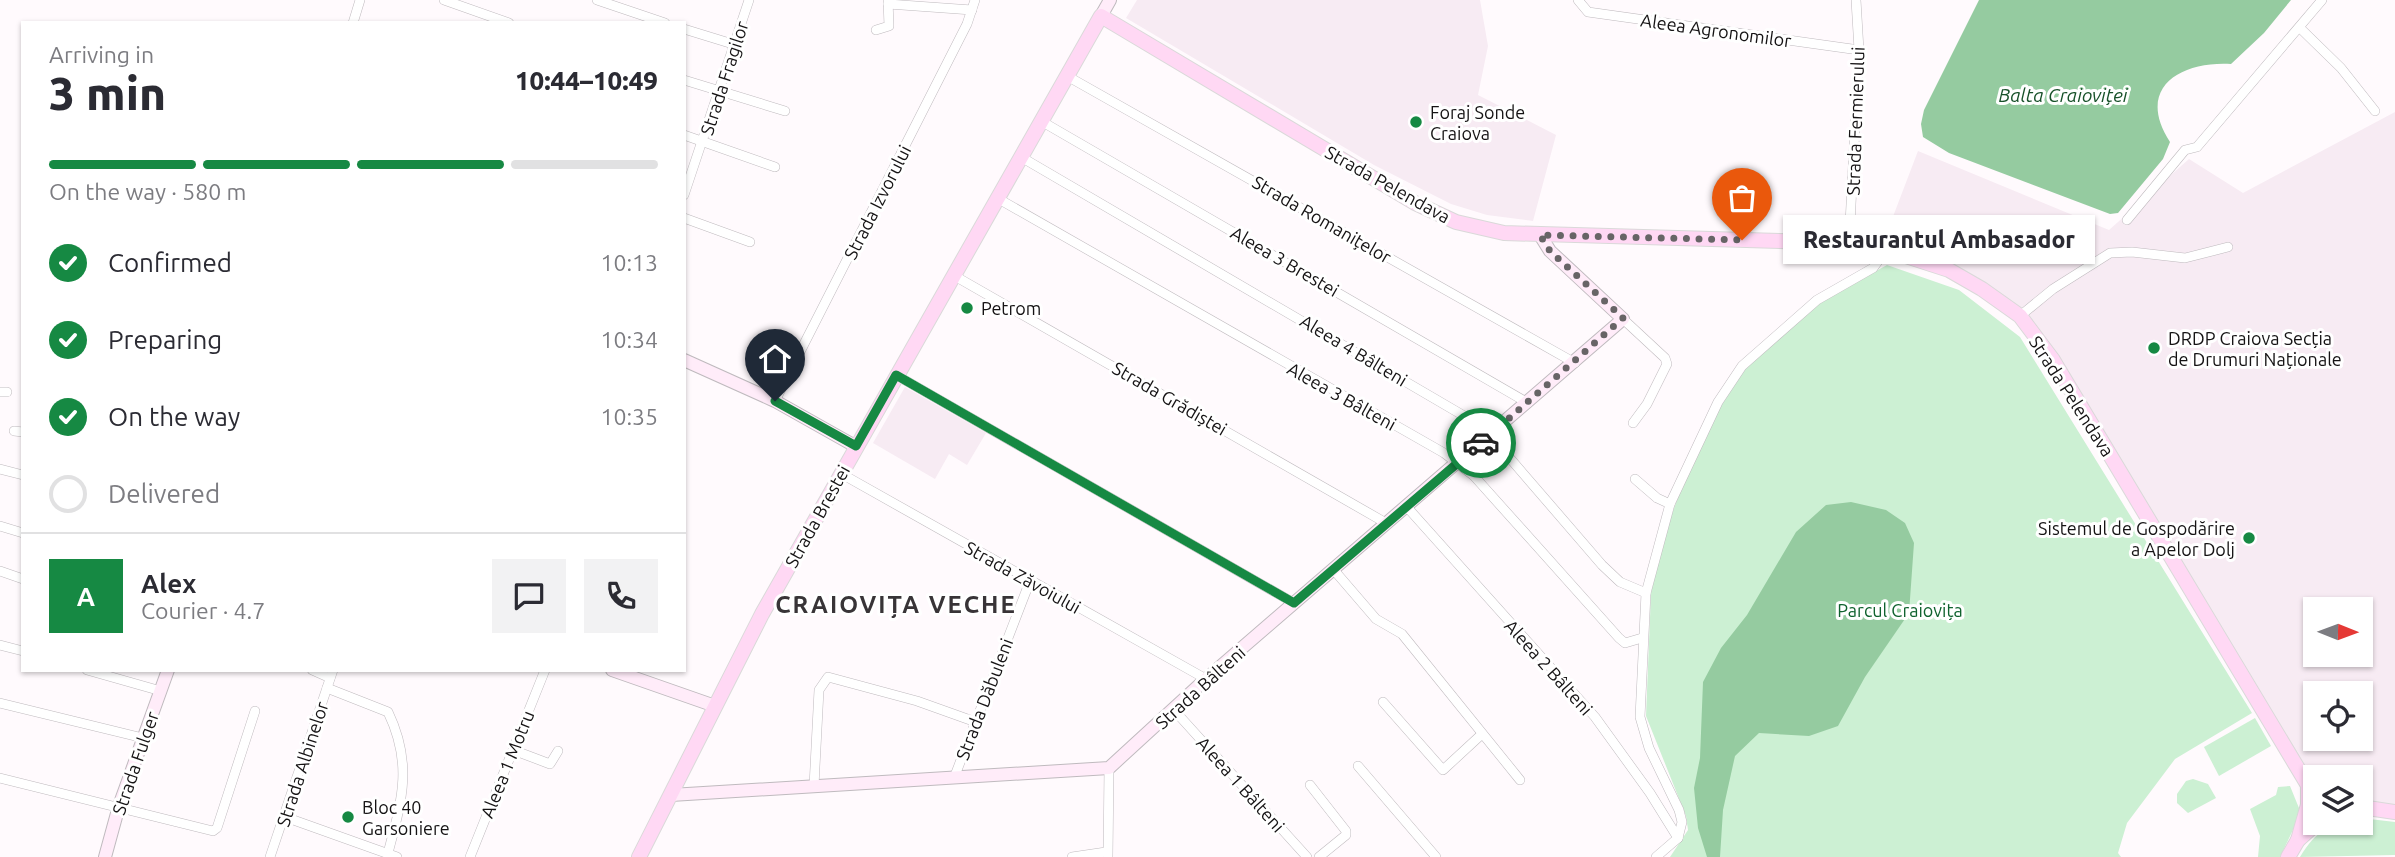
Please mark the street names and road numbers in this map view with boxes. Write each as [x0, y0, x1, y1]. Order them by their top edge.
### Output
street label: Aleea Agronomilor [1639, 10, 1793, 50]
street label: Strada Fragilor [696, 18, 752, 137]
street label: Strada Fermierului [1842, 46, 1868, 196]
street label: Strada Pelendava [1322, 141, 1454, 227]
street label: Strada Izvorului [840, 142, 914, 262]
street label: Strada Romanițelor [1249, 171, 1395, 267]
street label: Aleea 3 Brestei [1227, 222, 1343, 300]
street label: Aleea 4 Bâlteni [1297, 310, 1411, 390]
street label: Strada Pelendava [2026, 332, 2118, 460]
street label: Strada Grădiștei [1109, 357, 1231, 439]
street label: Aleea 3 Bâlteni [1284, 358, 1400, 434]
street label: Strada Brestei [781, 461, 853, 571]
street label: Strada Zăvoiului [962, 537, 1084, 617]
street label: Aleea 2 Bâlteni [1501, 615, 1597, 719]
street label: Strada Dăbuleni [952, 635, 1016, 763]
street label: Strada Bâlteni [1151, 642, 1249, 732]
street label: Strada Albinelor [272, 699, 332, 829]
street label: Aleea 1 Motru [476, 707, 538, 821]
street label: Strada Fulger [108, 709, 162, 817]
street label: Aleea 1 Bâlteni [1193, 732, 1289, 836]

